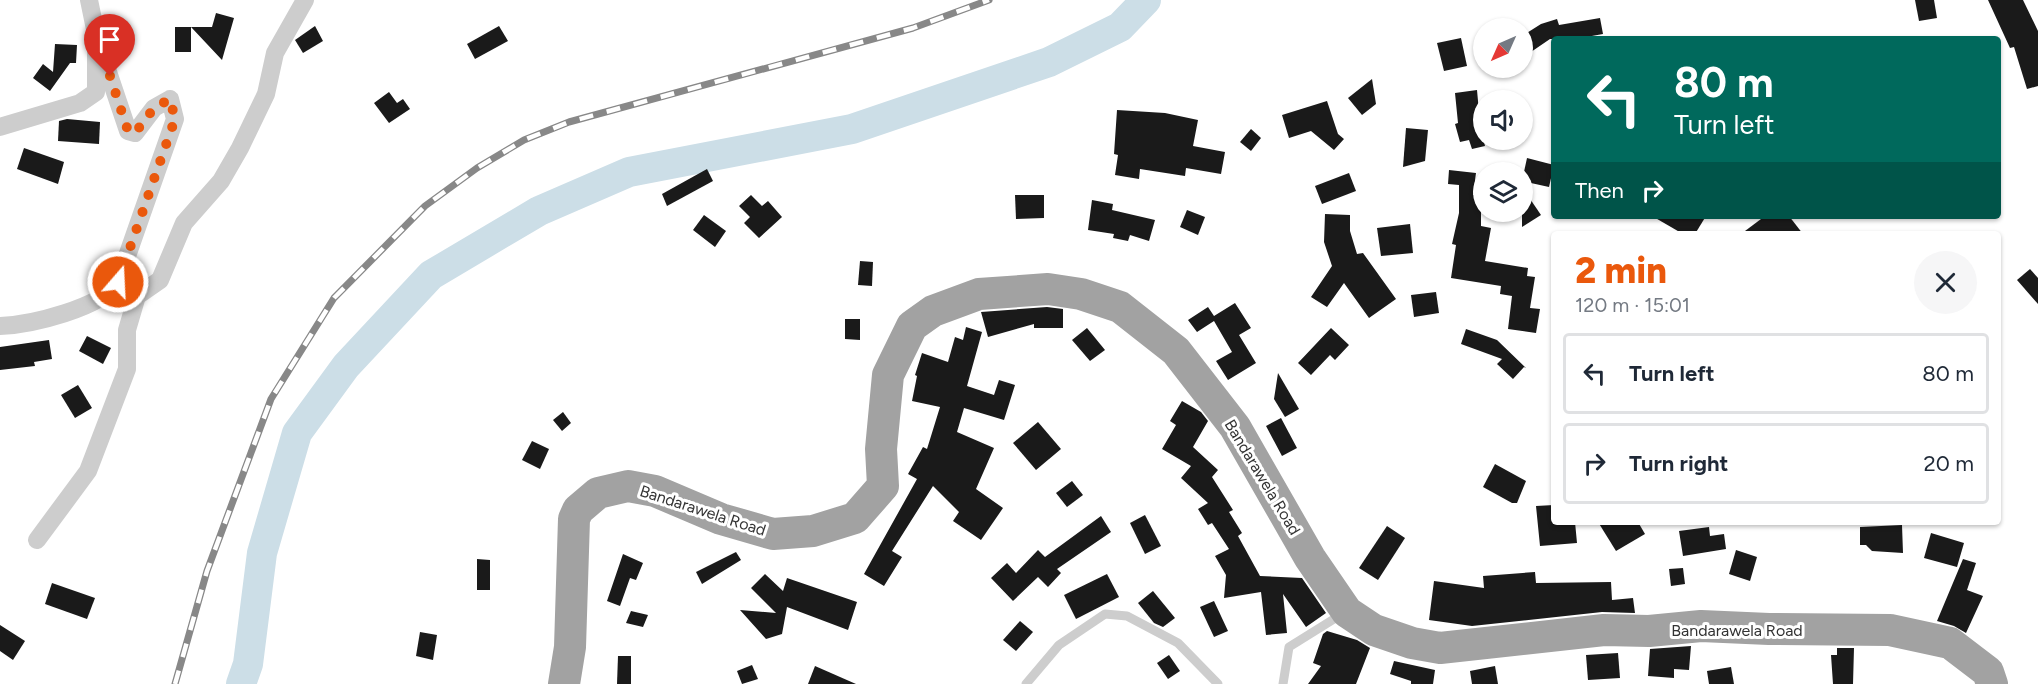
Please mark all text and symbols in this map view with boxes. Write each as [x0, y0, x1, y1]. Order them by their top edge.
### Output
pin [84, 14, 135, 76]
north arrow [1473, 18, 1533, 78]
map controls [1473, 18, 1533, 222]
icon: arrive [93, 23, 126, 56]
text: 80 m [1674, 57, 1774, 108]
icon: left [1575, 60, 1653, 138]
button: sound [1473, 90, 1533, 150]
text: Turn left [1674, 108, 1774, 141]
button: layers [1473, 162, 1533, 222]
icon: right [1636, 174, 1669, 207]
text: Then [1575, 177, 1624, 204]
text: 2 min [1575, 249, 1667, 292]
position arrow [86, 250, 150, 314]
button: close [1914, 251, 1977, 314]
text: 120 m · 15:01 [1575, 293, 1690, 317]
icon: left [1578, 357, 1611, 390]
text: Turn left [1629, 360, 1715, 387]
text: 80 m [1922, 360, 1974, 387]
street label: Bandarawela Road [1221, 416, 1305, 538]
icon: right [1578, 447, 1611, 480]
text: Turn right [1629, 450, 1728, 477]
text: 20 m [1923, 450, 1974, 477]
street label: Bandarawela Road [637, 481, 768, 540]
street label: Bandarawela Road [1671, 621, 1803, 640]

